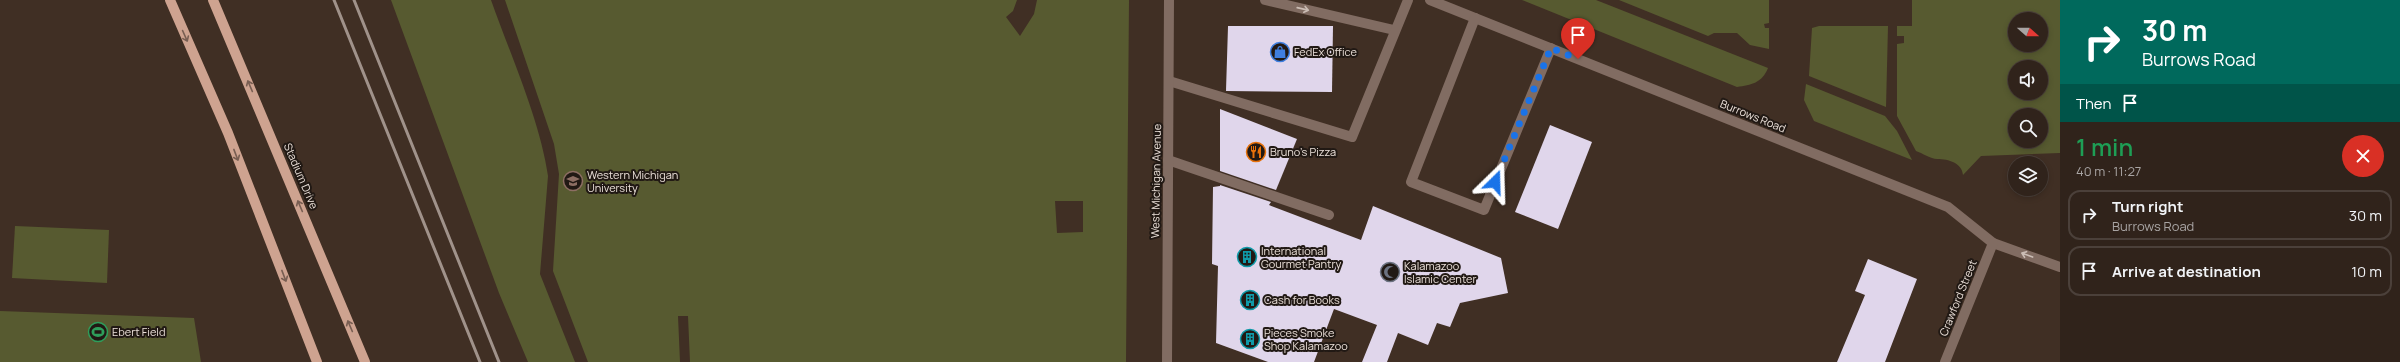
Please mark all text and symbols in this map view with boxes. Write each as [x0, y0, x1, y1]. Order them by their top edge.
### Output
one-way arrow [1296, 5, 1309, 13]
text: 30 m [2142, 11, 2207, 49]
north arrow [2008, 12, 2048, 52]
map controls [2008, 12, 2048, 196]
icon: right [2076, 16, 2128, 68]
pin [1561, 18, 1595, 59]
icon: arrive [1567, 24, 1589, 46]
one-way arrow [182, 29, 189, 41]
shop icon: FedEx Office [1269, 41, 1291, 63]
place label: FedEx Office [1294, 44, 1357, 59]
text: Burrows Road [2142, 47, 2256, 71]
button: sound [2008, 60, 2048, 100]
one-way arrow [246, 80, 253, 92]
icon: arrive [2119, 92, 2141, 114]
text: Then [2076, 93, 2111, 114]
street label: Burrows Road [1718, 96, 1788, 136]
button: search [2008, 108, 2048, 148]
street label: West Michigan Avenue [1147, 123, 1164, 238]
text: 1 min [2076, 130, 2133, 163]
button: close [2342, 135, 2384, 177]
street label: Stadium Drive [281, 141, 322, 212]
restaurant icon: Bruno's Pizza [1245, 141, 1267, 163]
place label: Bruno's Pizza [1270, 144, 1336, 159]
one-way arrow [233, 149, 241, 161]
button: layers [2008, 156, 2048, 196]
position arrow [1474, 161, 1516, 203]
text: 40 m · 11:27 [2076, 162, 2141, 180]
place label: Western Michigan University [587, 167, 678, 195]
school or university icon: Western Michigan University [562, 170, 584, 192]
text: Turn right [2112, 196, 2183, 217]
one-way arrow [296, 200, 303, 212]
icon: right [2078, 204, 2100, 226]
text: 30 m [2349, 205, 2382, 226]
text: Burrows Road [2112, 217, 2194, 235]
place label: International Gourmet Pantry [1261, 243, 1341, 271]
building icon: International Gourmet Pantry [1236, 246, 1258, 268]
one-way arrow [2020, 251, 2033, 258]
street label: Crawford Street [1935, 257, 1980, 338]
place label: Kalamazoo Islamic Center [1404, 258, 1476, 286]
icon: arrive [2078, 260, 2100, 282]
mosque icon: Kalamazoo Islamic Center [1379, 261, 1401, 283]
text: Arrive at destination [2112, 261, 2261, 282]
text: 10 m [2351, 261, 2382, 282]
one-way arrow [281, 270, 288, 282]
building icon: Cash for Books [1239, 289, 1261, 311]
place label: Cash for Books [1264, 292, 1340, 307]
one-way arrow [345, 320, 353, 332]
sports icon: Ebert Field [87, 321, 109, 343]
place label: Ebert Field [112, 324, 165, 339]
place label: Pieces Smoke Shop Kalamazoo [1264, 325, 1348, 353]
building icon: Pieces Smoke Shop Kalamazoo [1239, 328, 1261, 350]

